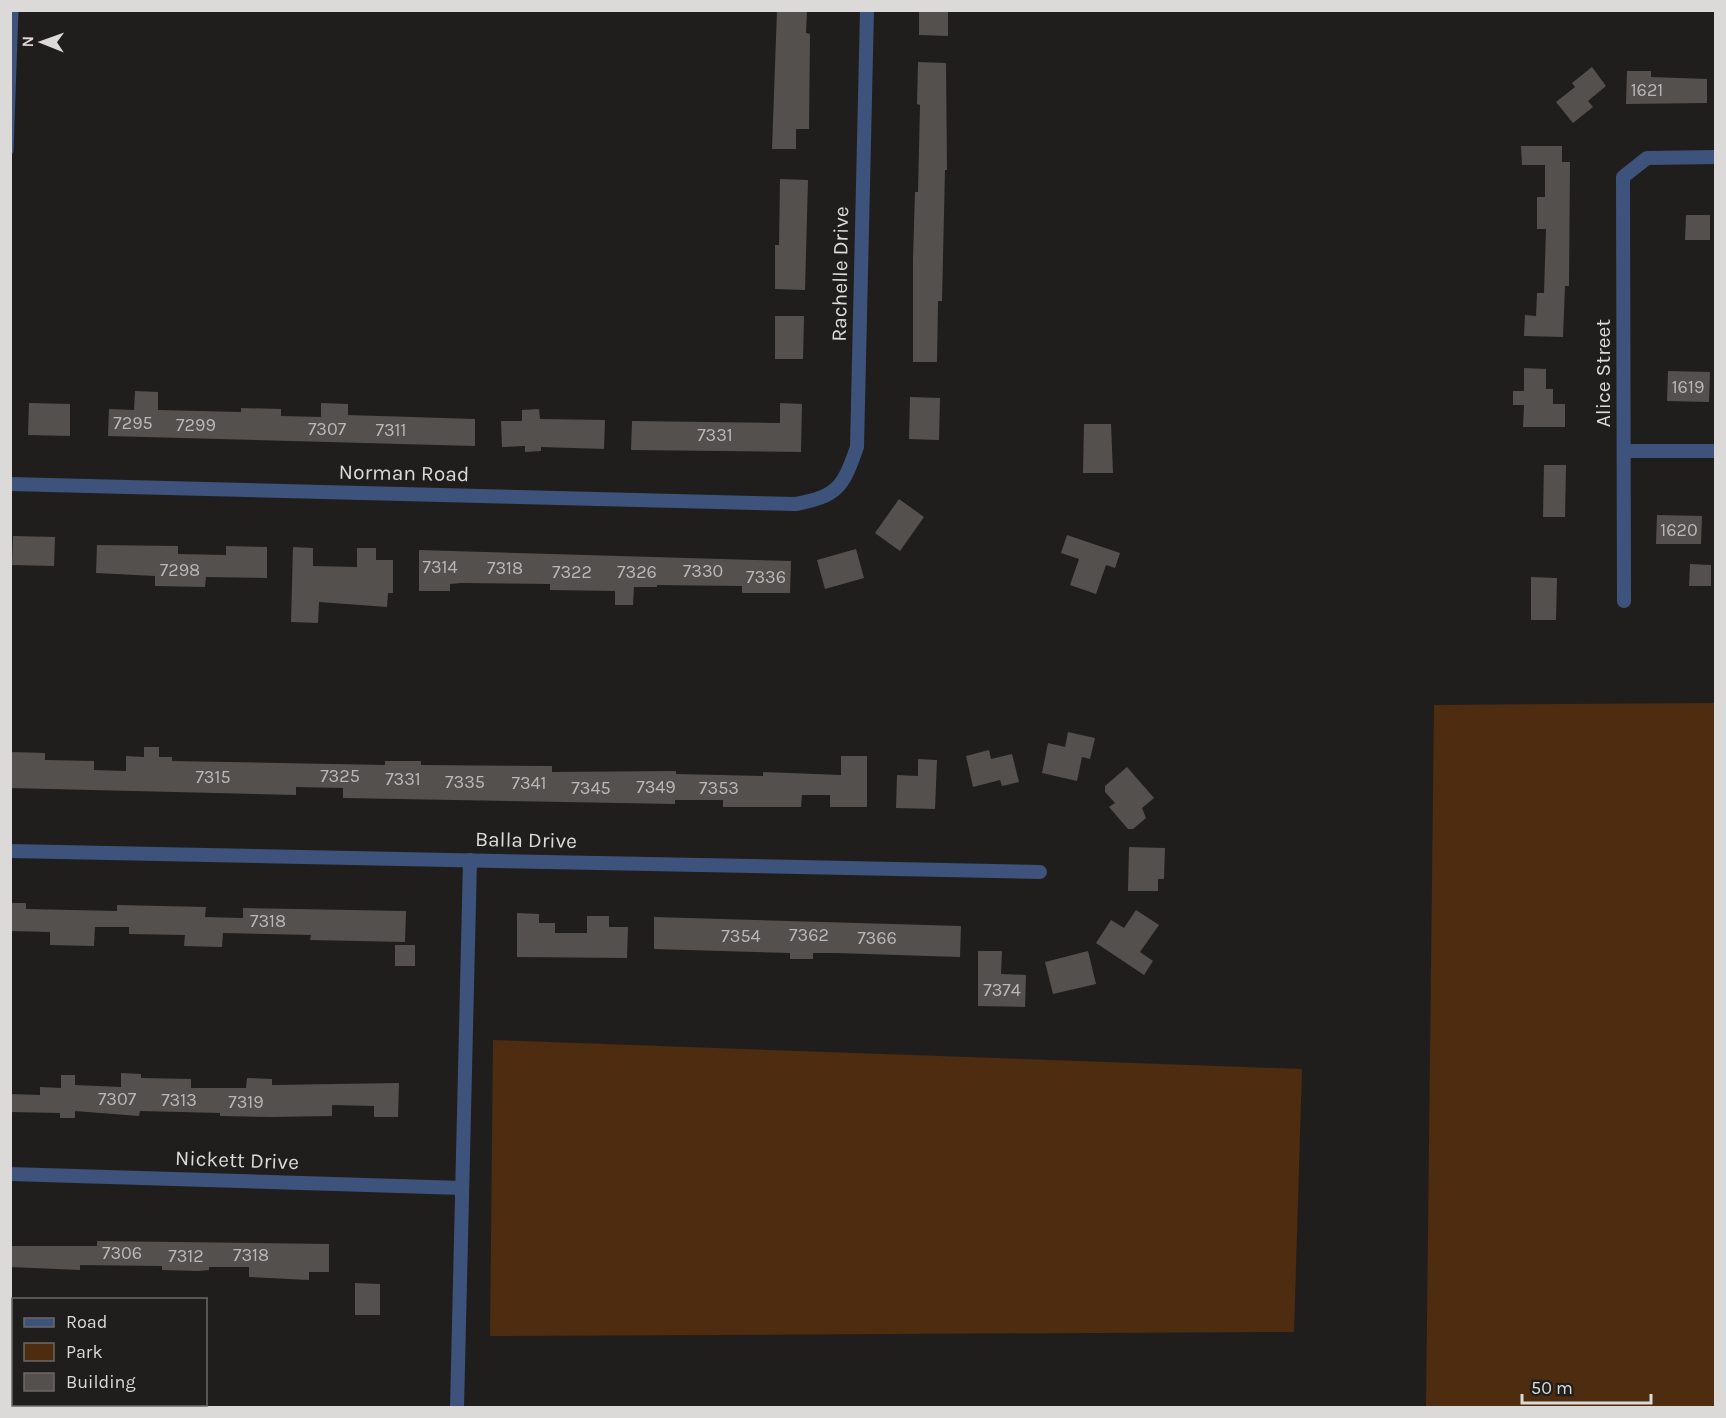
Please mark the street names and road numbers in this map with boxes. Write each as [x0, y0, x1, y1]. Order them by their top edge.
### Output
street label: Rachelle Drive [827, 206, 853, 342]
street label: Alice Street [1591, 319, 1615, 427]
street label: Norman Road [338, 460, 470, 486]
street label: Balla Drive [475, 827, 577, 853]
street label: Nickett Drive [175, 1146, 299, 1174]

